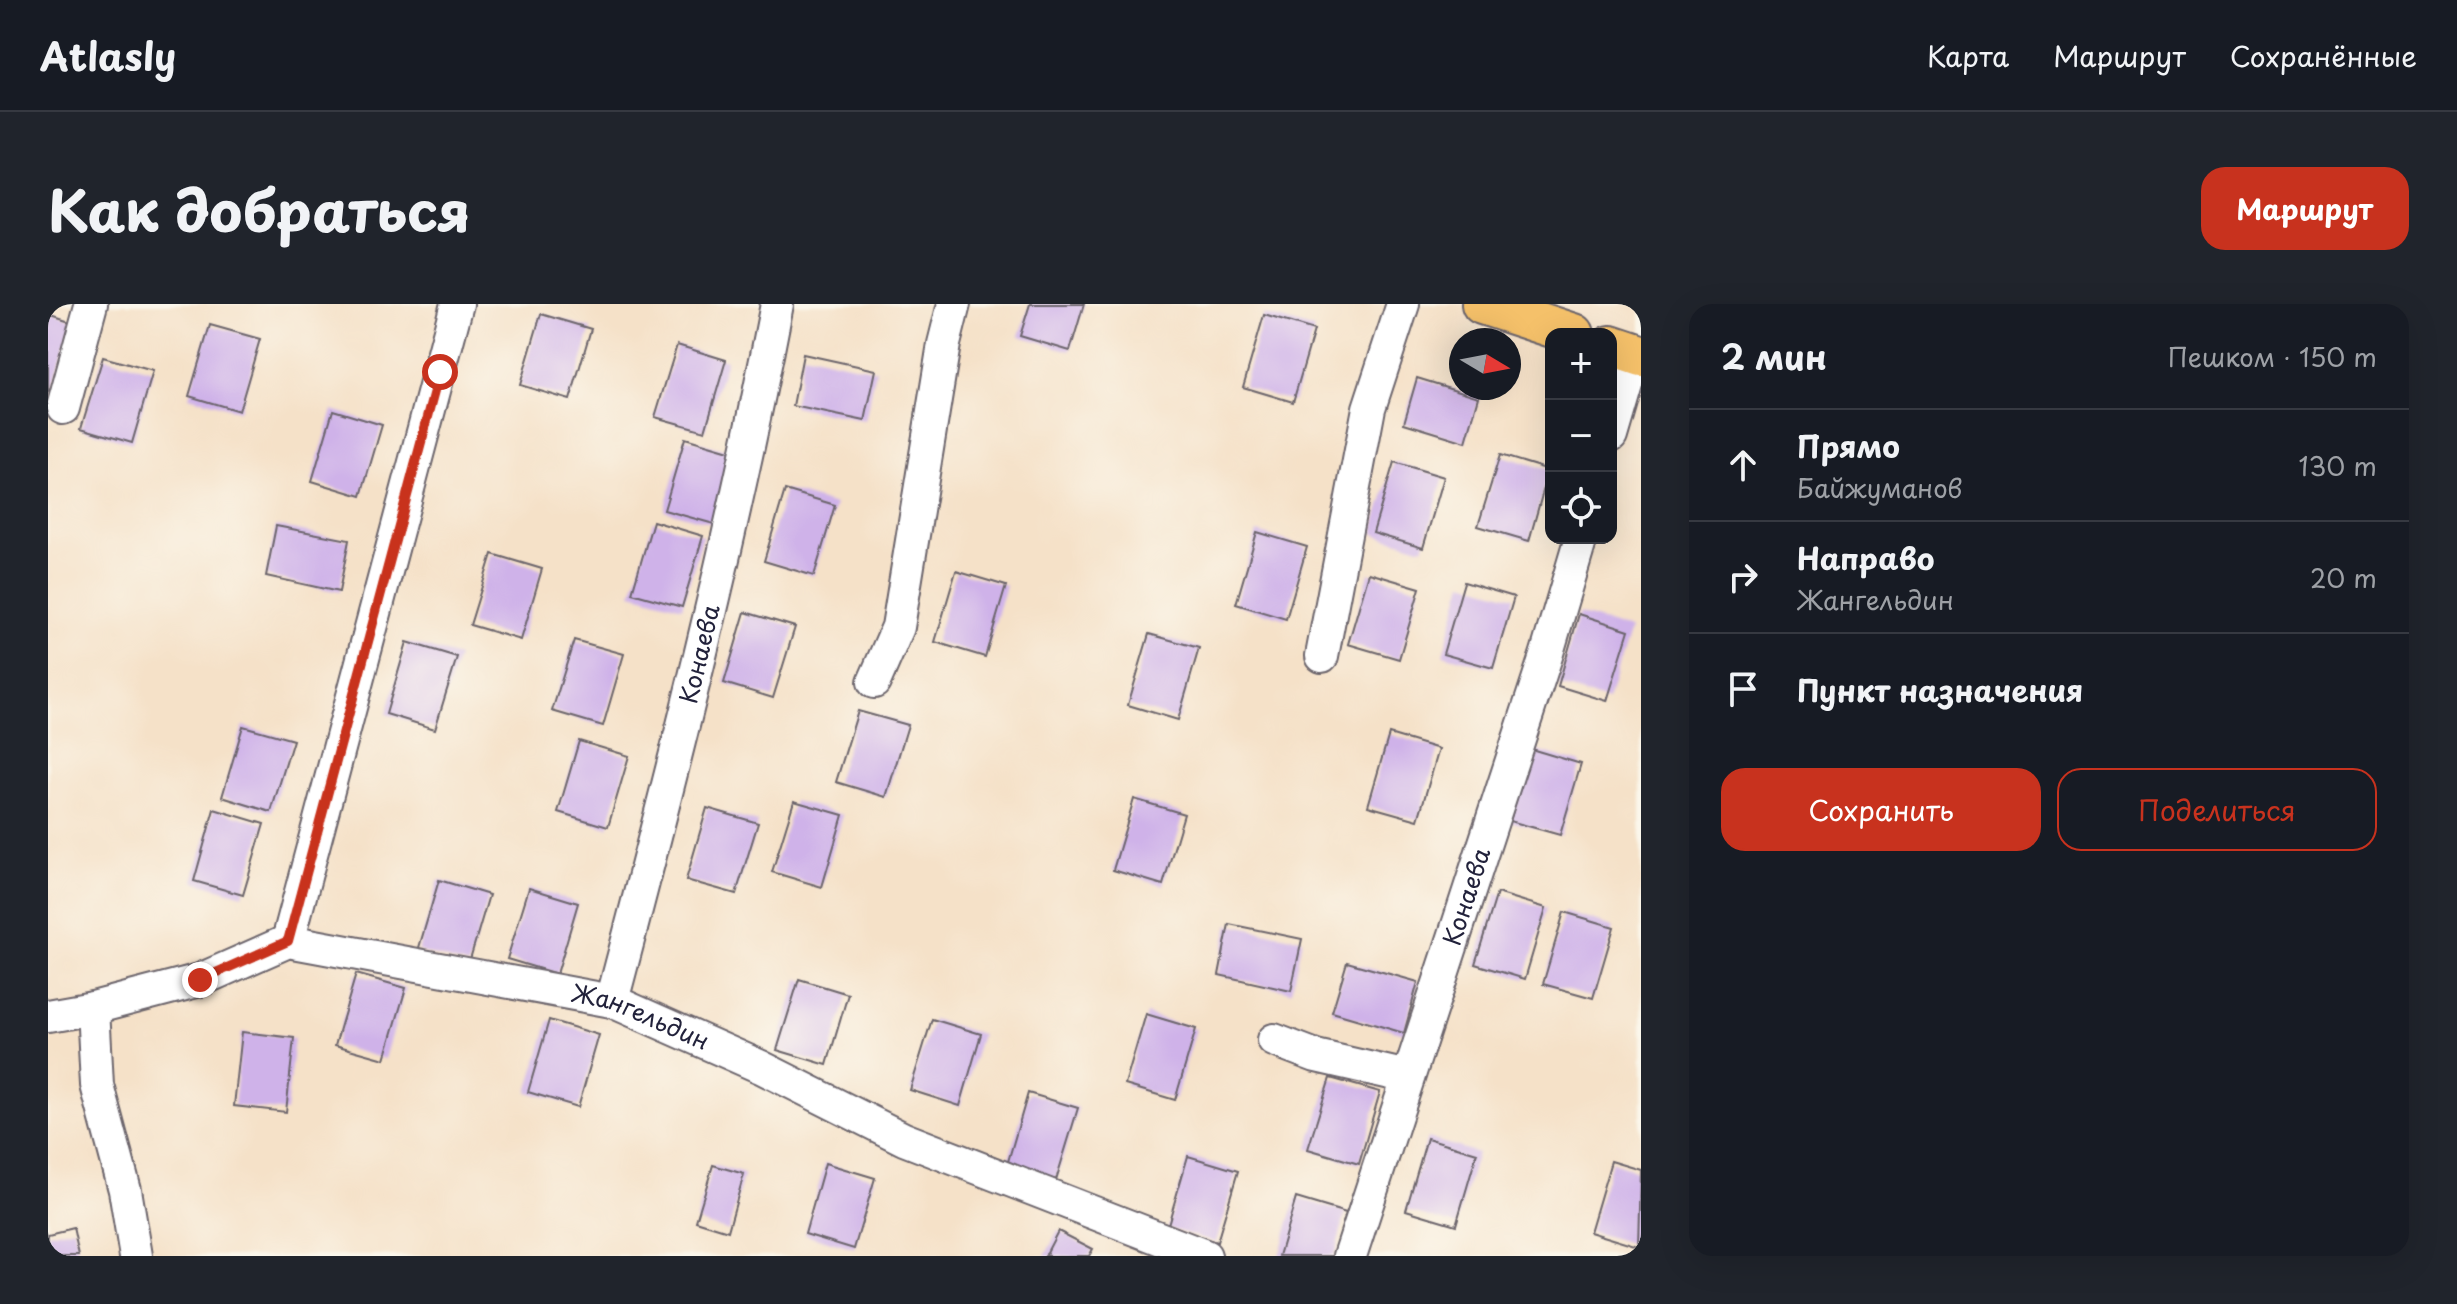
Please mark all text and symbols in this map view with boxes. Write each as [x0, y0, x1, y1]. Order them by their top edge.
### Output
text: Atlasly [40, 27, 176, 84]
text: Карта [1927, 34, 2009, 77]
text: Маршрут [2053, 34, 2186, 77]
text: Сохранённые [2230, 34, 2417, 77]
text: Как добраться [48, 166, 471, 251]
button: Маршрут [2201, 167, 2409, 250]
north arrow [1449, 328, 1521, 400]
map controls [1545, 328, 1617, 544]
button: + [1545, 328, 1617, 400]
text: 2 мин [1721, 330, 1827, 382]
text: Пешком · 150 m [2168, 337, 2377, 376]
route start [422, 354, 458, 390]
button: − [1545, 400, 1617, 472]
text: Прямо [1797, 423, 1900, 468]
icon: ahead [1721, 443, 1765, 487]
text: 130 m [2298, 446, 2377, 485]
text: Байжуманов [1797, 468, 1963, 507]
button: locate [1545, 472, 1617, 544]
text: Направо [1797, 535, 1935, 580]
icon: right [1721, 555, 1765, 599]
text: 20 m [2310, 558, 2377, 597]
text: Жангельдин [1797, 580, 1954, 619]
street label: Конаева [669, 600, 728, 707]
icon: arrive [1721, 667, 1765, 711]
text: Пункт назначения [1797, 667, 2083, 712]
button: Сохранить [1721, 768, 2041, 851]
button: Поделиться [2057, 768, 2377, 851]
street label: Конаева [1433, 842, 1498, 950]
route end [182, 962, 218, 998]
street label: Жангельдин [568, 974, 716, 1058]

